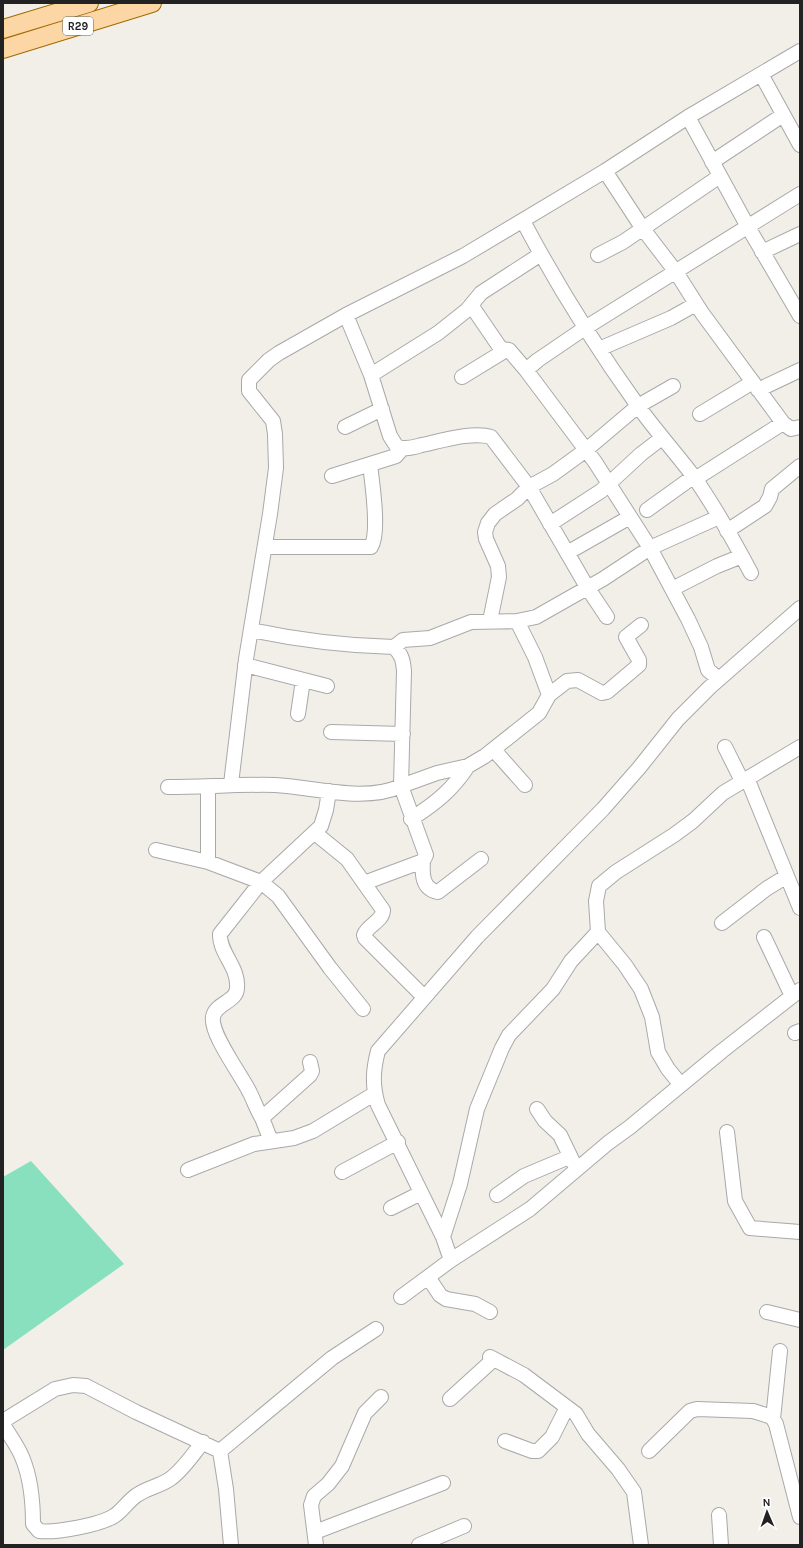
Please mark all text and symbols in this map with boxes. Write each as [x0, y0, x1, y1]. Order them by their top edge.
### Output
road number: R29 [63, 17, 93, 35]
north arrow [747, 1492, 787, 1532]
text: N [762, 1496, 771, 1509]

